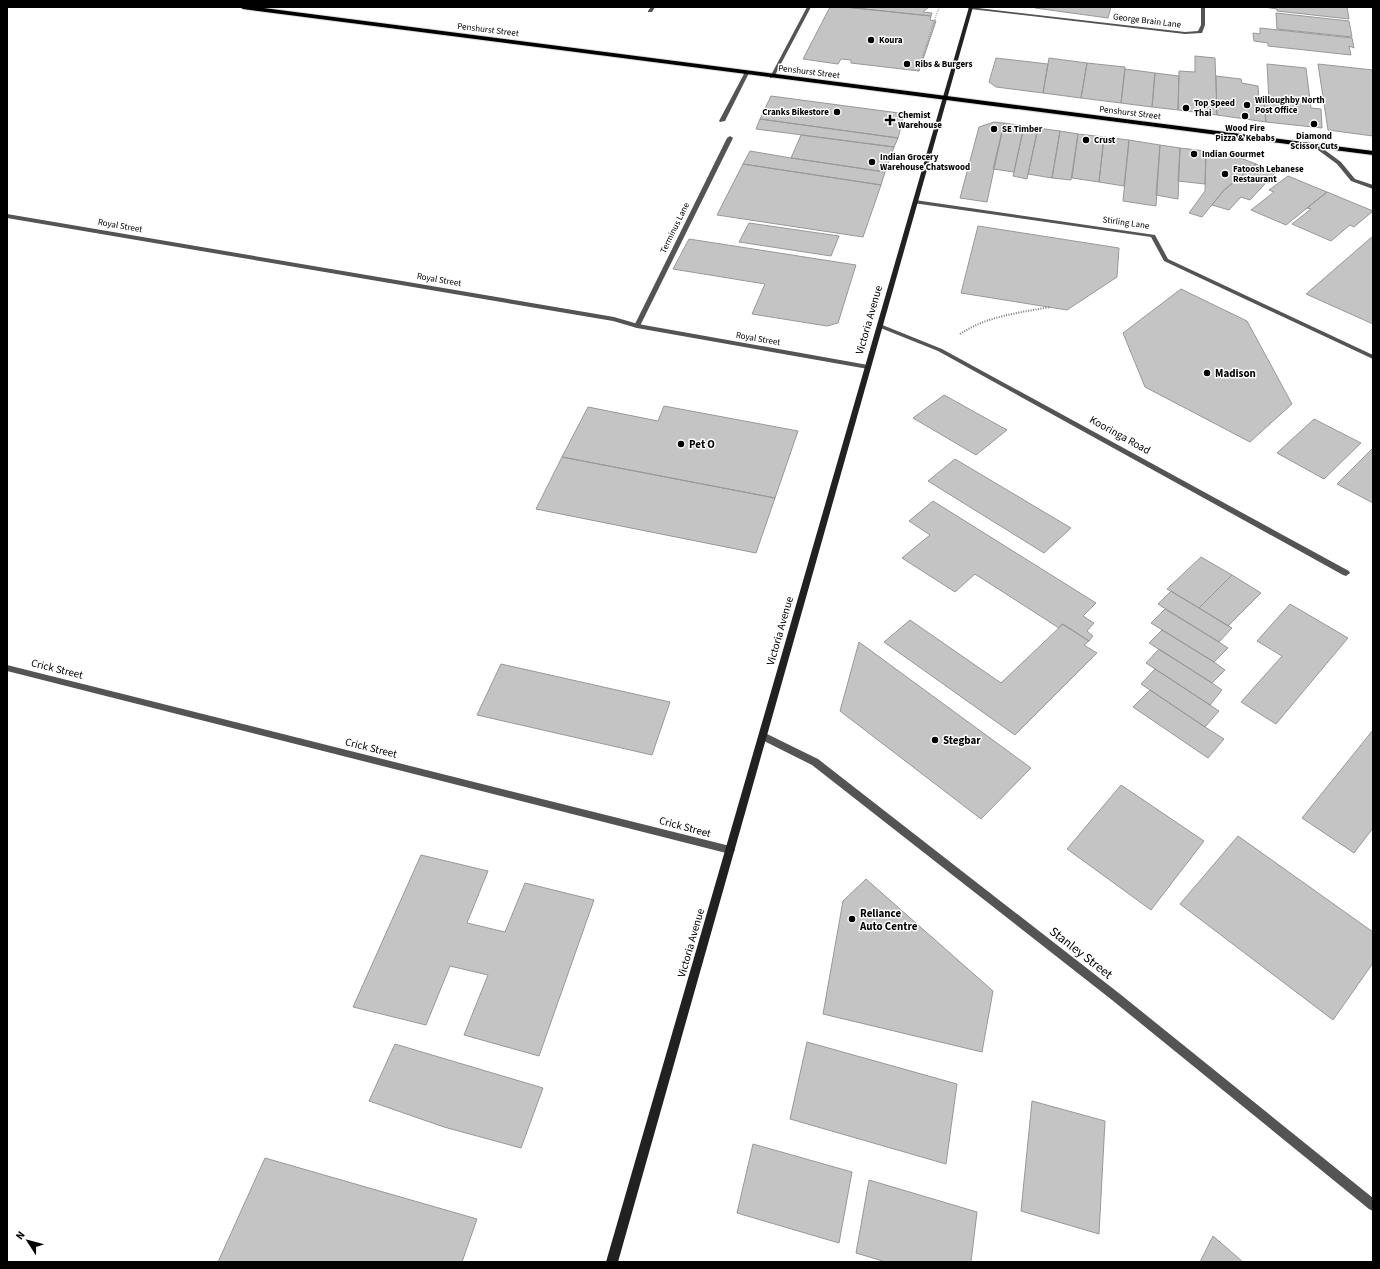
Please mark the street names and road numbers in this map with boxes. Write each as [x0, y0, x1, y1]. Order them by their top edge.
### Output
street label: George Brain Lane [1112, 10, 1182, 32]
street label: Penshurst Street [456, 20, 520, 40]
street label: Penshurst Street [777, 62, 841, 82]
street label: Penshurst Street [1098, 103, 1162, 123]
street label: Terminus Lane [657, 200, 693, 256]
street label: Stirling Lane [1102, 213, 1151, 233]
street label: Royal Street [97, 216, 143, 236]
street label: Royal Street [416, 270, 462, 290]
street label: Victoria Avenue [852, 283, 886, 356]
street label: Royal Street [735, 329, 781, 349]
street label: Kooringa Road [1087, 412, 1153, 458]
street label: Victoria Avenue [763, 594, 797, 667]
street label: Crick Street [29, 655, 85, 683]
street label: Crick Street [343, 734, 399, 762]
street label: Crick Street [657, 813, 713, 841]
street label: Victoria Avenue [674, 906, 708, 979]
street label: Stanley Street [1046, 923, 1117, 984]

